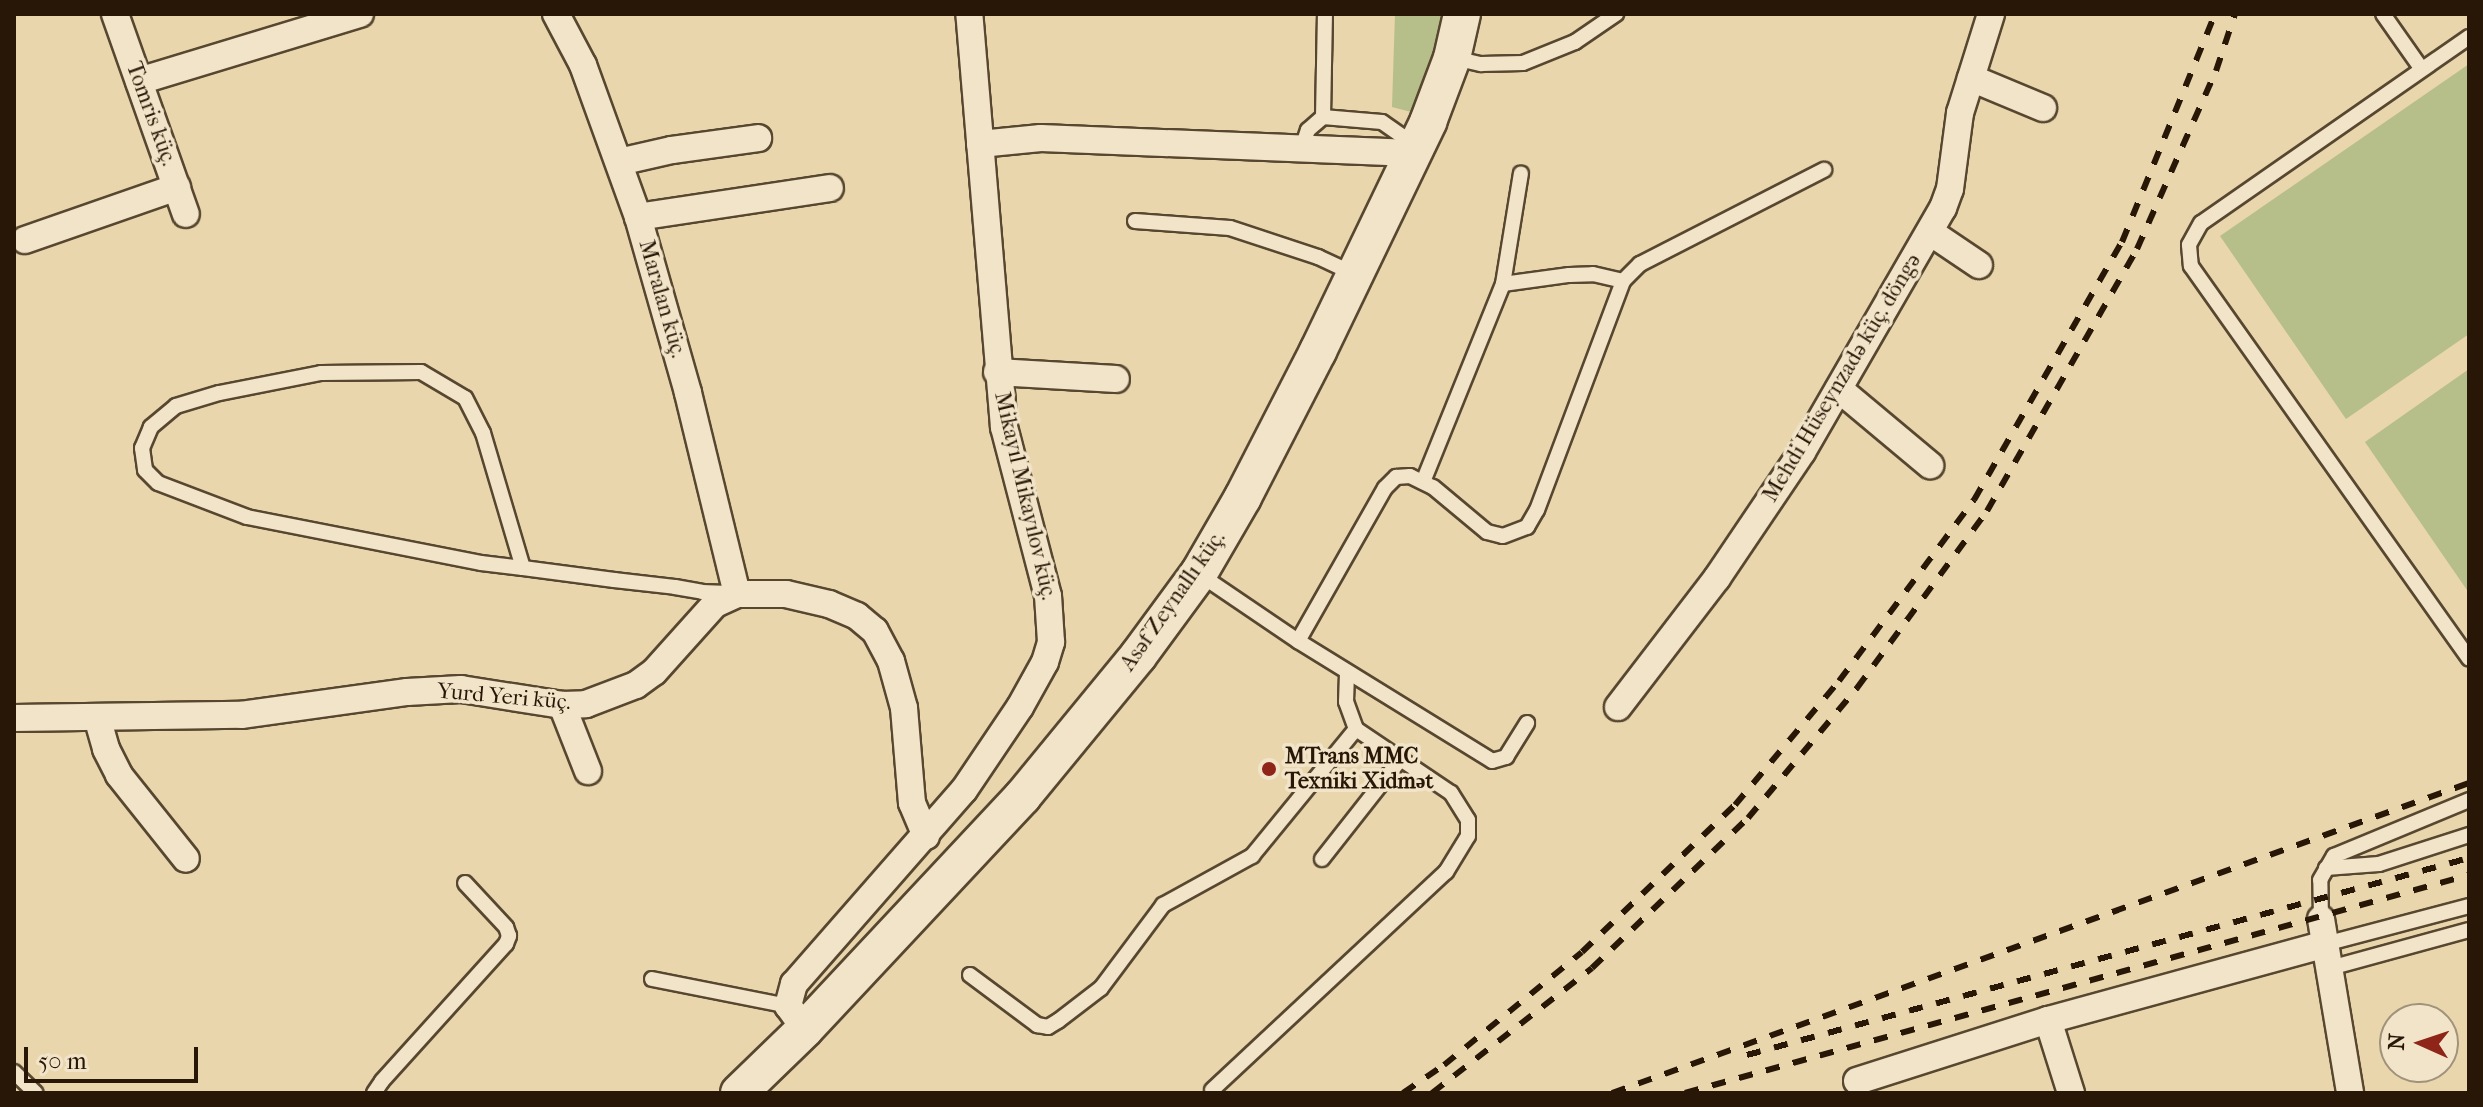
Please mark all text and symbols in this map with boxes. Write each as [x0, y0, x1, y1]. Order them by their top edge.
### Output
street label: Tomris küç. [120, 58, 182, 170]
street label: Maralan küç. [633, 237, 691, 361]
street label: Mehdi Hüseynzadə küç. döngə [1757, 249, 1927, 507]
street label: Mikayıl Mikayılov küç. [988, 389, 1062, 603]
street label: Asəf Zeynallı küç. [1115, 526, 1231, 676]
street label: Yurd Yeri küç. [436, 678, 572, 716]
place label: MTrans MMC Texniki Xidmət [1285, 743, 1433, 794]
marker: MTrans MMC Texniki Xidmət [1260, 760, 1278, 778]
north arrow [2379, 1003, 2459, 1083]
scale bar [28, 1031, 202, 1081]
text: N [2384, 1033, 2410, 1051]
text: 50 m [38, 1047, 87, 1075]

